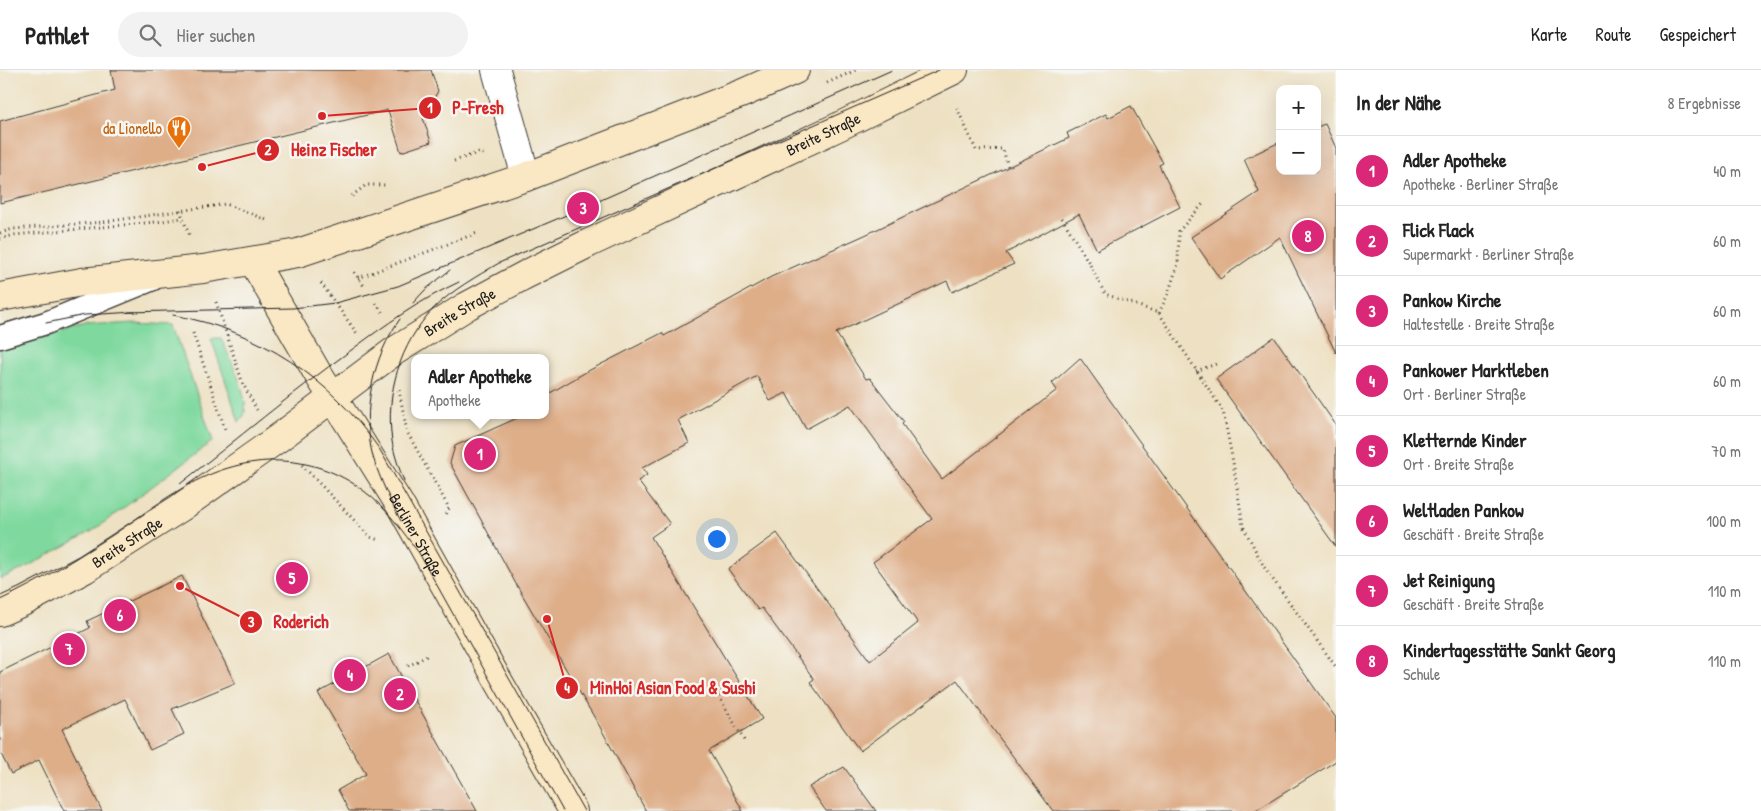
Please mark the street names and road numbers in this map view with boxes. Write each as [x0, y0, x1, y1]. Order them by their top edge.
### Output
street label: Breite Straße [782, 106, 865, 161]
street label: Breite Straße [419, 282, 500, 341]
street label: Berliner Straße [384, 489, 449, 581]
street label: Breite Straße [87, 511, 167, 573]

